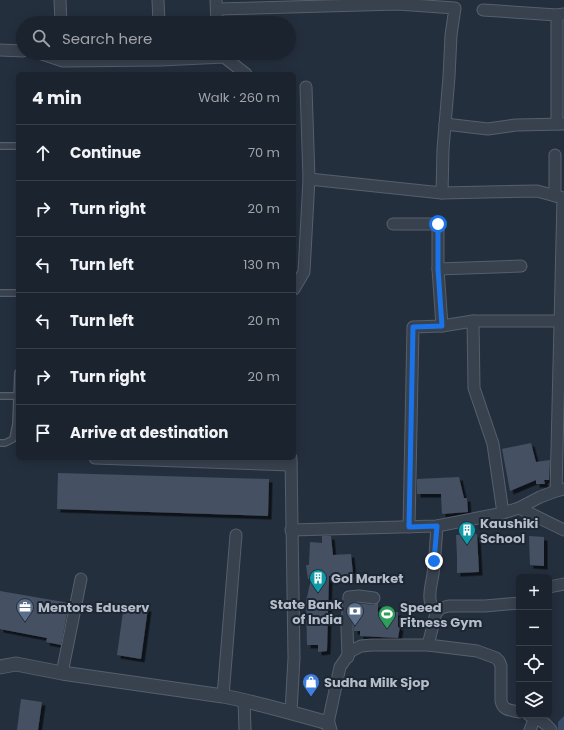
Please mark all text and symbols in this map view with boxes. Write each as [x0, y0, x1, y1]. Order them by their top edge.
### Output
search box [16, 16, 296, 60]
icon: search [30, 27, 52, 49]
text: Search here [62, 28, 152, 49]
text: 4 min [32, 86, 82, 110]
text: Walk · 260 m [198, 88, 280, 107]
icon: ahead [32, 142, 54, 164]
text: Continue [70, 142, 141, 163]
text: 70 m [248, 143, 280, 162]
icon: right [32, 198, 54, 220]
text: Turn right [70, 198, 146, 219]
text: 20 m [247, 199, 280, 218]
route start [429, 215, 447, 233]
icon: left [32, 254, 54, 276]
text: Turn left [70, 254, 134, 275]
text: 130 m [243, 255, 280, 274]
icon: left [32, 310, 54, 332]
text: Turn left [70, 310, 134, 331]
text: 20 m [247, 311, 280, 330]
icon: right [32, 366, 54, 388]
text: Turn right [70, 366, 146, 387]
text: 20 m [247, 367, 280, 386]
icon: arrive [32, 422, 54, 444]
text: Arrive at destination [70, 422, 228, 443]
place label: Kaushiki School [480, 514, 539, 548]
building icon: Kaushiki School [457, 520, 477, 545]
route end [425, 552, 443, 570]
building icon: Gol Market [308, 568, 328, 593]
place label: Gol Market [331, 569, 403, 588]
map controls [516, 574, 552, 718]
button: + [516, 574, 552, 610]
place label: State Bank of India [270, 595, 342, 629]
office icon: Mentors Eduserv [15, 597, 35, 622]
place label: Mentors Eduserv [38, 598, 150, 617]
place label: Speed Fitness Gym [400, 598, 482, 632]
bank icon: State Bank of India [345, 601, 365, 626]
sports icon: Speed Fitness Gym [377, 604, 397, 629]
button: − [516, 610, 552, 646]
button: locate [516, 646, 552, 682]
shop icon: Sudha Milk Sjop [301, 672, 321, 697]
place label: Sudha Milk Sjop [324, 673, 429, 692]
button: layers [516, 682, 552, 718]

